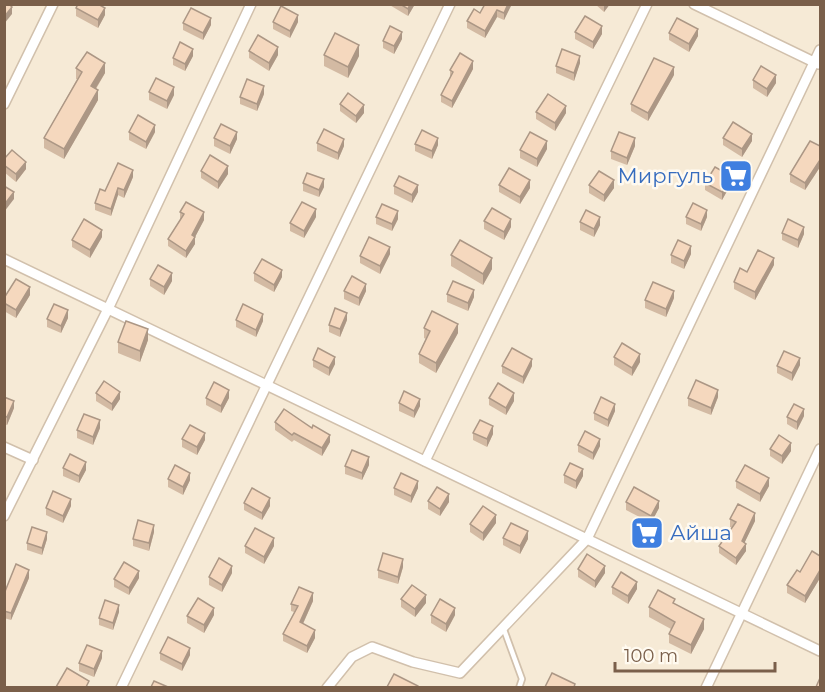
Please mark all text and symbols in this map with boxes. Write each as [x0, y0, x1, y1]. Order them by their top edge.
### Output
supermarket icon: Миргуль [718, 158, 754, 194]
place label: Миргуль [618, 163, 713, 188]
supermarket icon: Айша [629, 515, 665, 551]
place label: Айша [670, 520, 732, 545]
scale bar [615, 635, 776, 673]
text: 100 m [624, 645, 678, 667]

